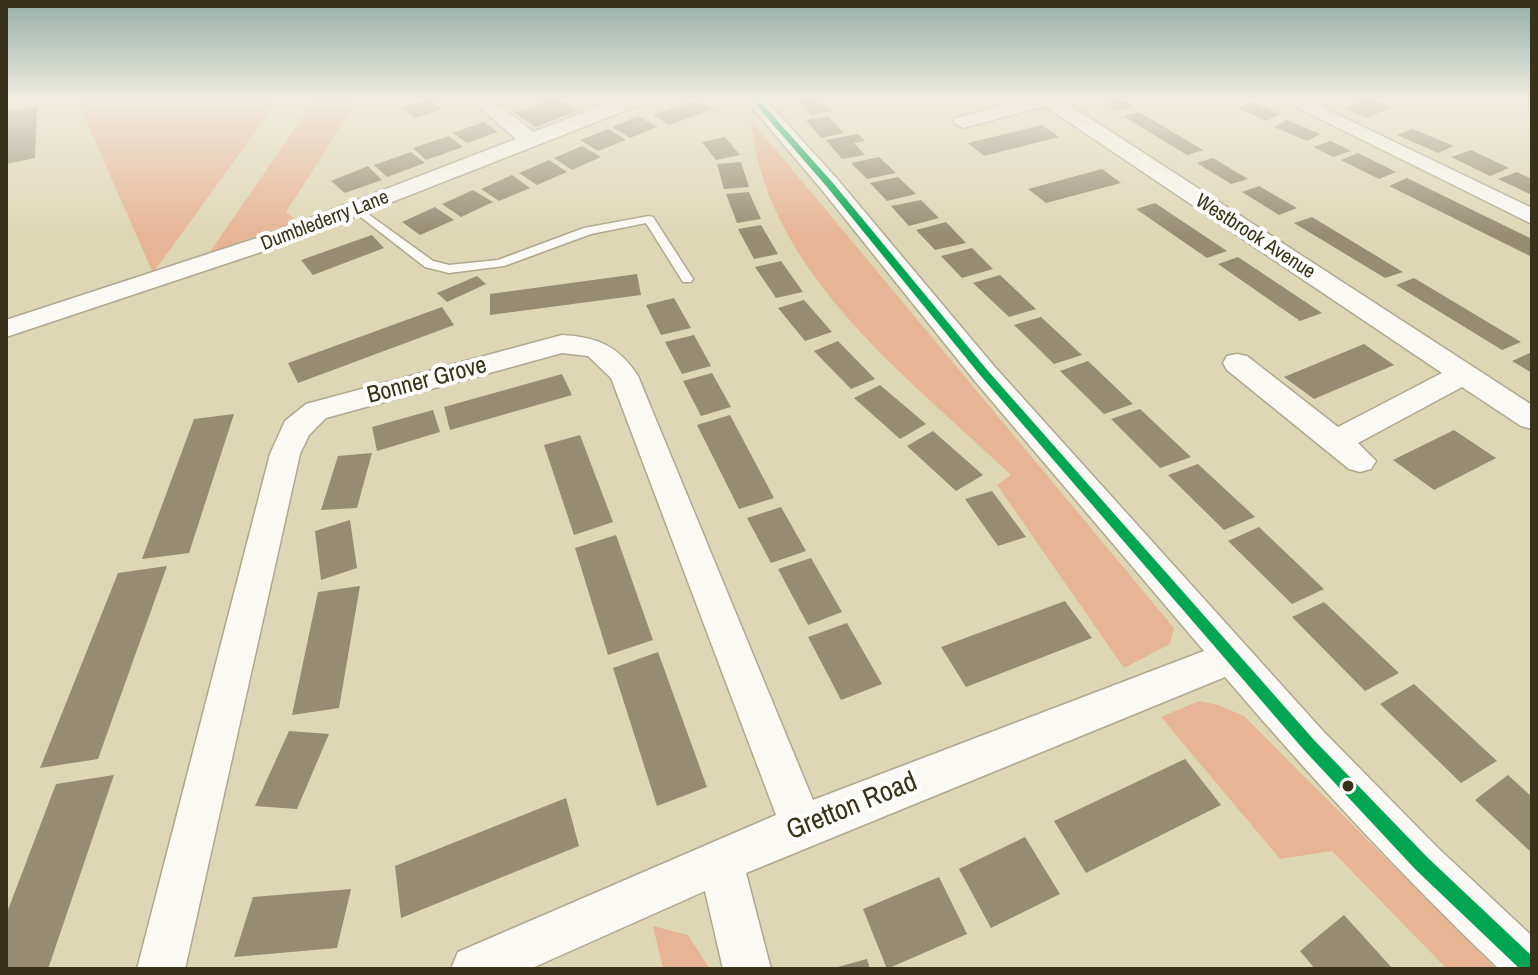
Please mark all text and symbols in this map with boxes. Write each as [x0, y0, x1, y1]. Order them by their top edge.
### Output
street label: Dumblederry Lane [258, 186, 392, 256]
street label: Westbrook Avenue [1191, 189, 1319, 285]
street label: Bonner Grove [364, 351, 490, 411]
street label: Gretton Road [782, 766, 922, 848]
unlabelled marker [1340, 778, 1356, 794]

